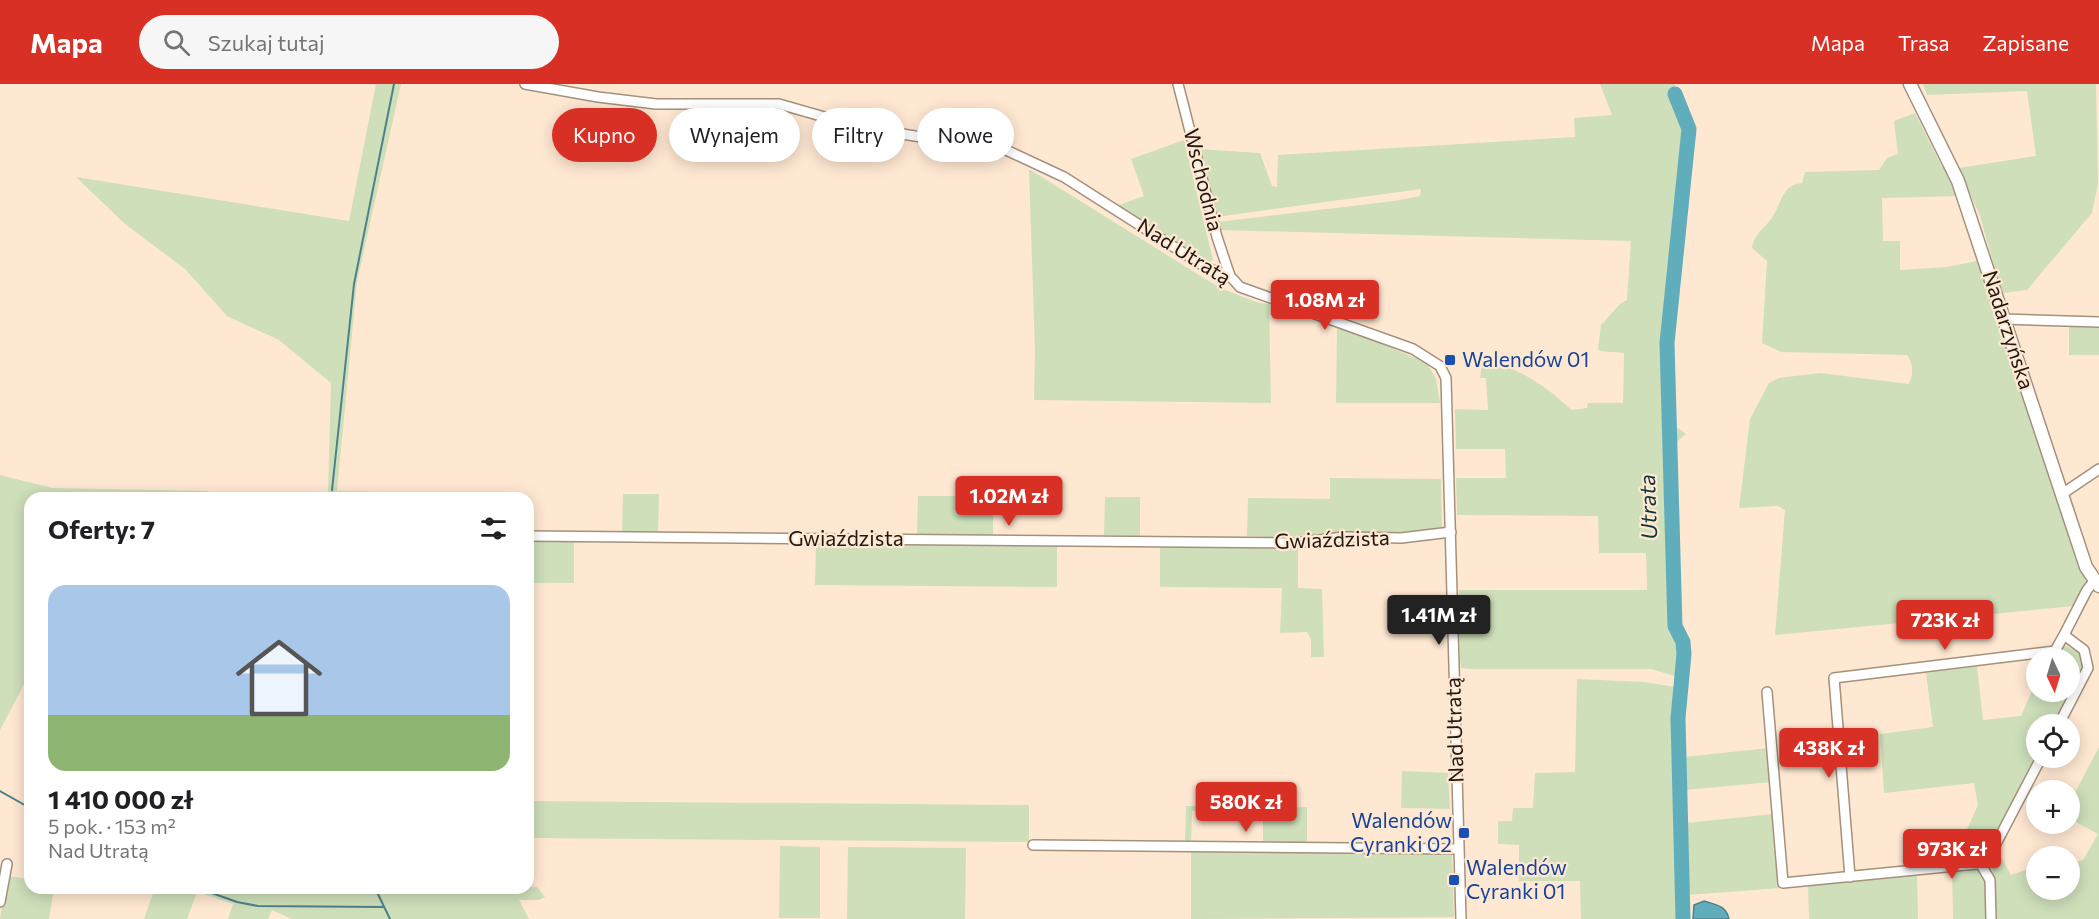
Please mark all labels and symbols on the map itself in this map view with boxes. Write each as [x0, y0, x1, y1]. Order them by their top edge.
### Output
street label: Wschodnia [1180, 126, 1229, 234]
street label: Nad Utratą [1133, 212, 1236, 289]
street label: Nadarzyńska [1978, 267, 2040, 392]
pin: 1.08M zł [1263, 280, 1387, 331]
place label: Walendów 01 [1462, 346, 1590, 371]
marker: Walendów 01 [1443, 353, 1457, 367]
water label: Utrata [1633, 474, 1662, 540]
pin: 1.02M zł [947, 476, 1071, 527]
street label: Gwiaździsta [1274, 524, 1390, 553]
street label: Gwiaździsta [788, 525, 904, 550]
pin: 1.41M zł [1377, 595, 1501, 646]
pin: 723K zł [1890, 600, 2000, 651]
north arrow [2026, 648, 2080, 702]
street label: Nad Utratą [1439, 677, 1468, 783]
pin: 438K zł [1774, 728, 1884, 779]
pin: 580K zł [1191, 782, 1301, 833]
place label: Walendów Cyranki 02 [1350, 807, 1452, 856]
marker: Walendów Cyranki 02 [1457, 826, 1471, 840]
pin: 973K zł [1897, 829, 2007, 880]
place label: Walendów Cyranki 01 [1466, 854, 1567, 903]
marker: Walendów Cyranki 01 [1447, 873, 1461, 887]

